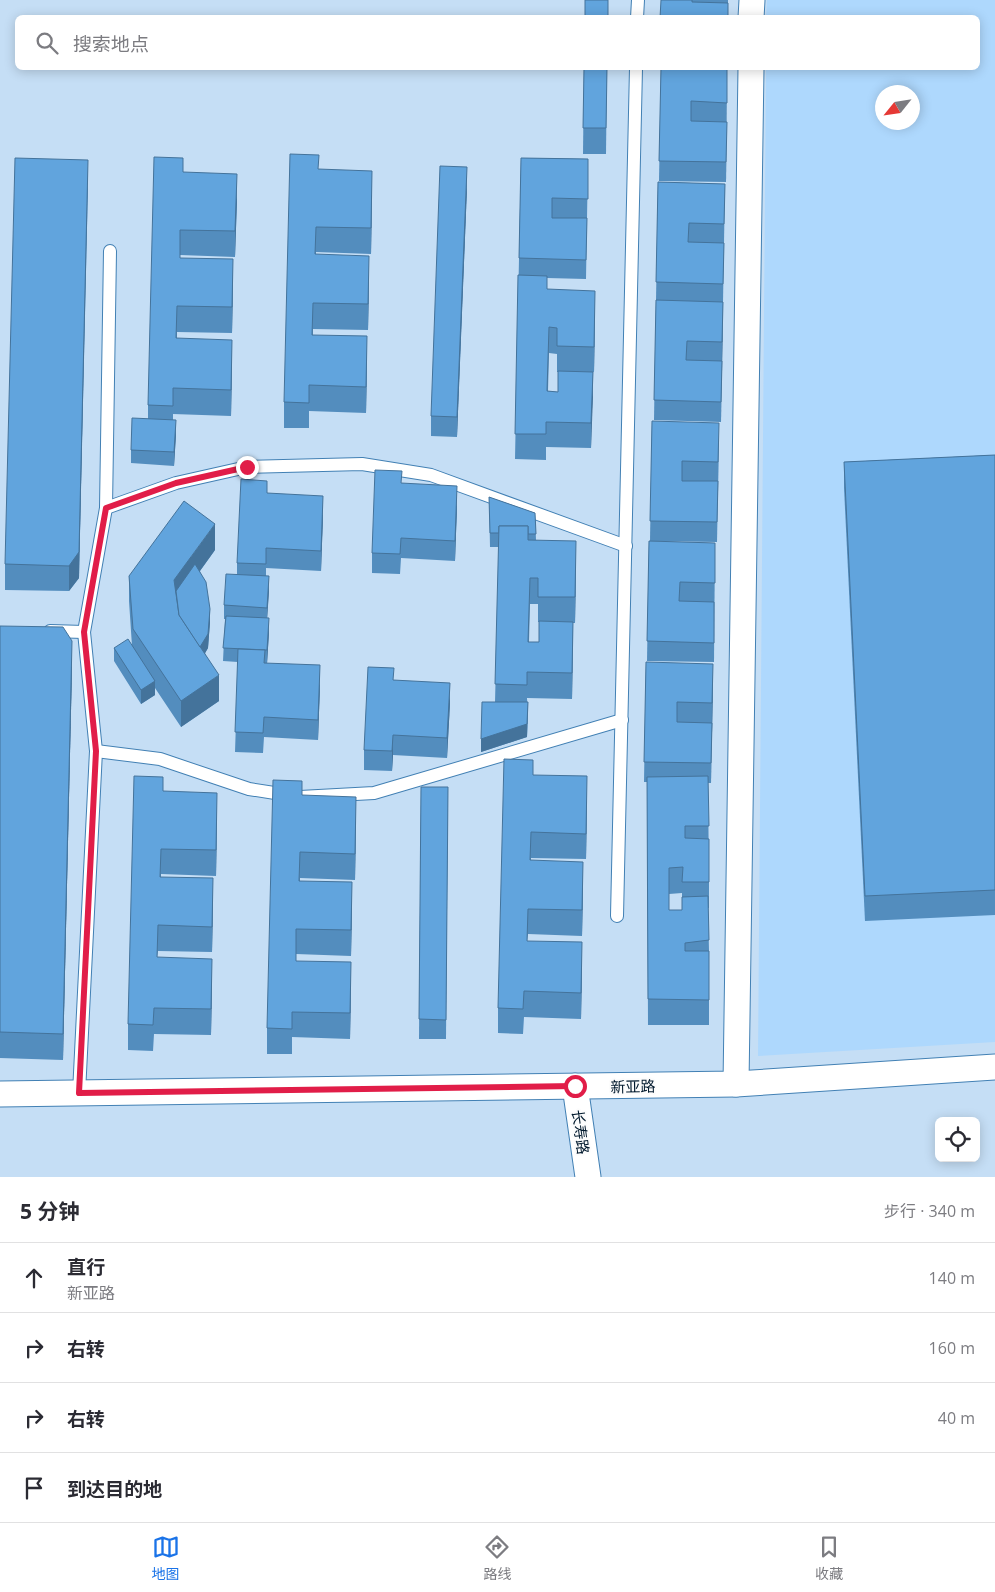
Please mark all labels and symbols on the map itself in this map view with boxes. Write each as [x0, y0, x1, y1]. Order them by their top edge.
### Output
north arrow [875, 85, 920, 130]
route end [236, 456, 259, 479]
route start [564, 1075, 587, 1098]
street label: 新亚路 [610, 1076, 656, 1096]
street label: 长寿路 [568, 1108, 594, 1156]

